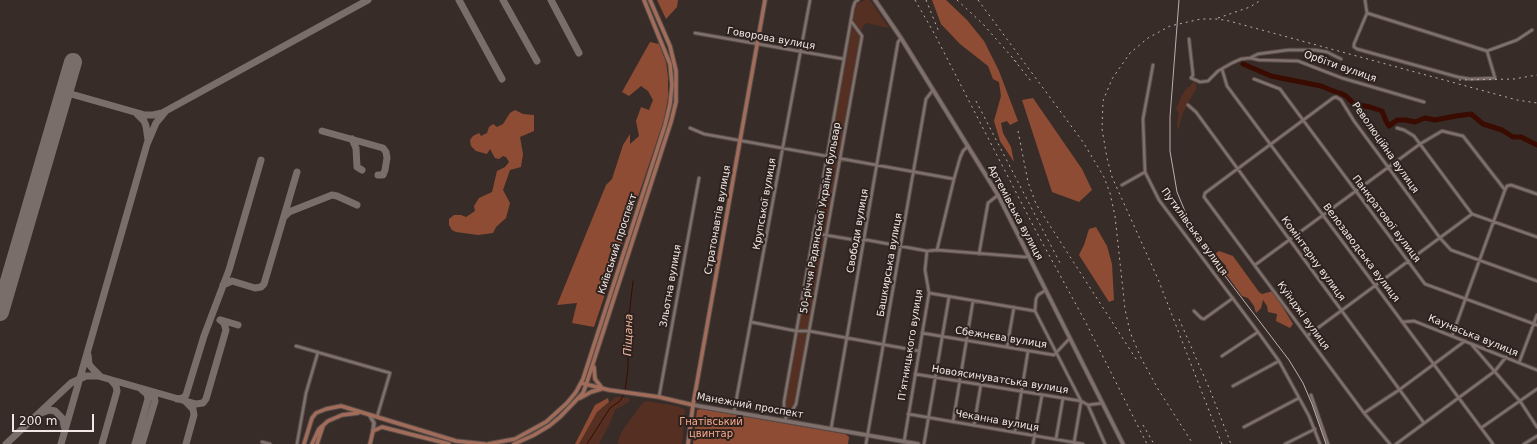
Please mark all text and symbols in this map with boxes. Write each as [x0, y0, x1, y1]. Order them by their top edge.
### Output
street label: Говорова вулиця [726, 25, 816, 53]
street label: Орбіти вулиця [1302, 49, 1378, 85]
street label: Революційна вулиця [1349, 100, 1421, 196]
street label: 50-річчя Радянської України бульвар [798, 121, 844, 315]
street label: Крупської вулиця [751, 157, 779, 251]
street label: Стратонавтів вулиця [702, 164, 734, 276]
street label: Артемівська вулиця [985, 164, 1045, 262]
street label: Панкратової вулиця [1349, 173, 1423, 265]
street label: Путилівська вулиця [1158, 186, 1230, 278]
street label: Свободи вулиця [845, 188, 871, 274]
street label: Київський проспект [596, 192, 640, 296]
street label: Велозаводська вулиця [1320, 201, 1402, 305]
street label: Башкирська вулиця [875, 212, 905, 318]
street label: Комінтерну вулиця [1278, 214, 1348, 304]
street label: Зльотна вулиця [658, 244, 684, 328]
street label: Куїнджі вулиця [1274, 279, 1332, 353]
street label: П’ятницького вулиця [896, 288, 926, 402]
street label: Каунаська вулиця [1426, 312, 1520, 360]
water label: Піщана [622, 314, 636, 356]
street label: Сбежнєва вулиця [954, 325, 1048, 351]
street label: Новоясинуватська вулиця [931, 363, 1069, 397]
street label: Манежний проспект [696, 391, 804, 421]
scale bar [14, 406, 96, 432]
street label: Чеканна вулиця [954, 408, 1040, 434]
text: 200 m [19, 414, 57, 428]
park label: Гнатівський цвинтар [679, 416, 743, 440]

